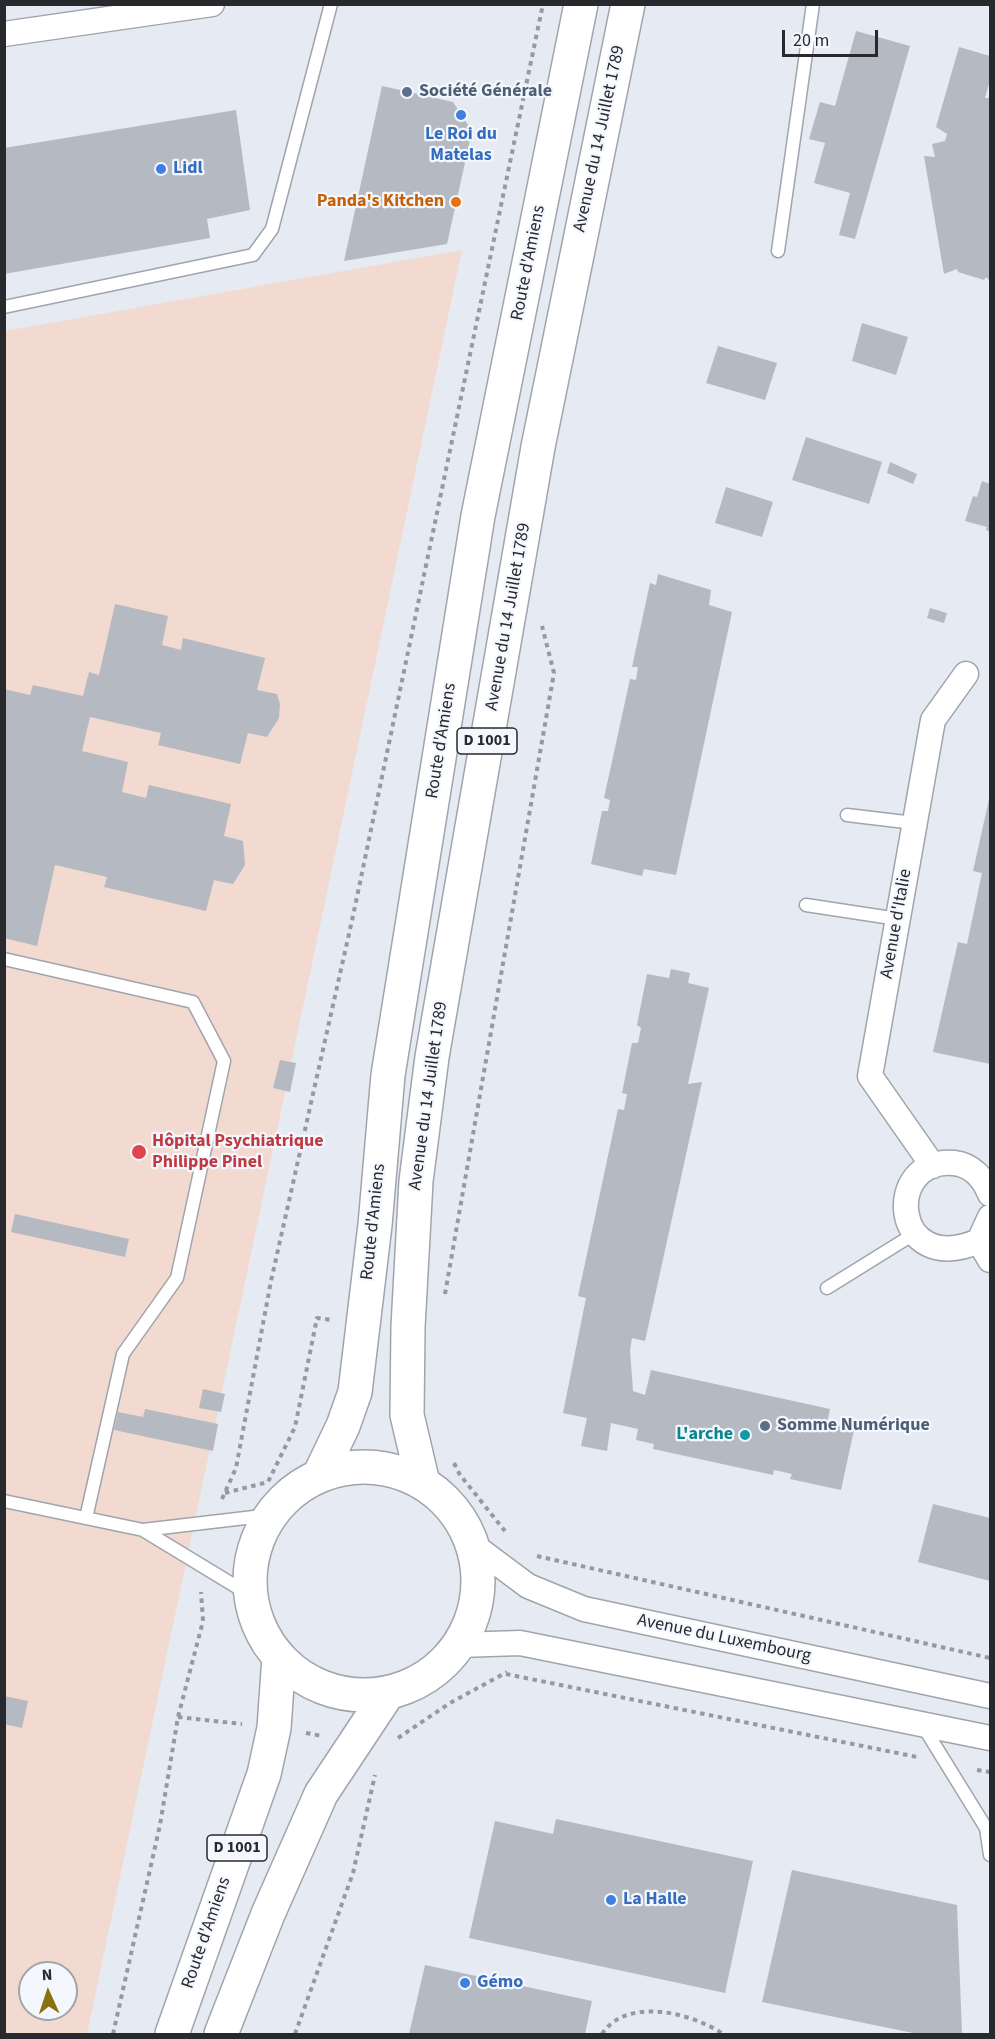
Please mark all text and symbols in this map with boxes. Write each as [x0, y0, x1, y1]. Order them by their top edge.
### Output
scale bar [785, 18, 881, 56]
text: 20 m [793, 28, 829, 53]
street label: Avenue du 14 Juillet 1789 [570, 44, 630, 234]
place label: Société Générale [419, 81, 552, 103]
marker: Société Générale [400, 85, 414, 99]
marker: Le Roi du Matelas [454, 108, 468, 122]
place label: Le Roi du Matelas [425, 124, 497, 166]
place label: Lidl [173, 158, 203, 180]
marker: Lidl [154, 162, 168, 176]
place label: Panda's Kitchen [317, 191, 444, 213]
marker: Panda's Kitchen [449, 195, 463, 209]
street label: Route d'Amiens [507, 204, 551, 322]
street label: Avenue du 14 Juillet 1789 [482, 521, 536, 713]
street label: Route d'Amiens [422, 682, 462, 800]
road number: D 1001 [457, 728, 517, 754]
street label: Avenue d'Italie [877, 867, 917, 981]
street label: Avenue du 14 Juillet 1789 [405, 1000, 453, 1192]
place label: Hôpital Psychiatrique Philippe Pinel [152, 1131, 324, 1174]
marker: Hôpital Psychiatrique Philippe Pinel [130, 1143, 148, 1161]
street label: Route d'Amiens [357, 1163, 391, 1281]
place label: Somme Numérique [777, 1415, 930, 1437]
marker: Somme Numérique [758, 1419, 772, 1433]
place label: L'arche [676, 1424, 733, 1446]
marker: L'arche [738, 1428, 752, 1442]
street label: Avenue du Luxembourg [635, 1610, 813, 1668]
road number: D 1001 [207, 1835, 267, 1861]
street label: Route d'Amiens [178, 1874, 236, 1992]
place label: La Halle [623, 1889, 687, 1911]
marker: La Halle [604, 1893, 618, 1907]
north arrow [18, 1961, 78, 2021]
text: N [41, 1964, 53, 1986]
place label: Gémo [477, 1972, 523, 1994]
marker: Gémo [458, 1976, 472, 1990]

